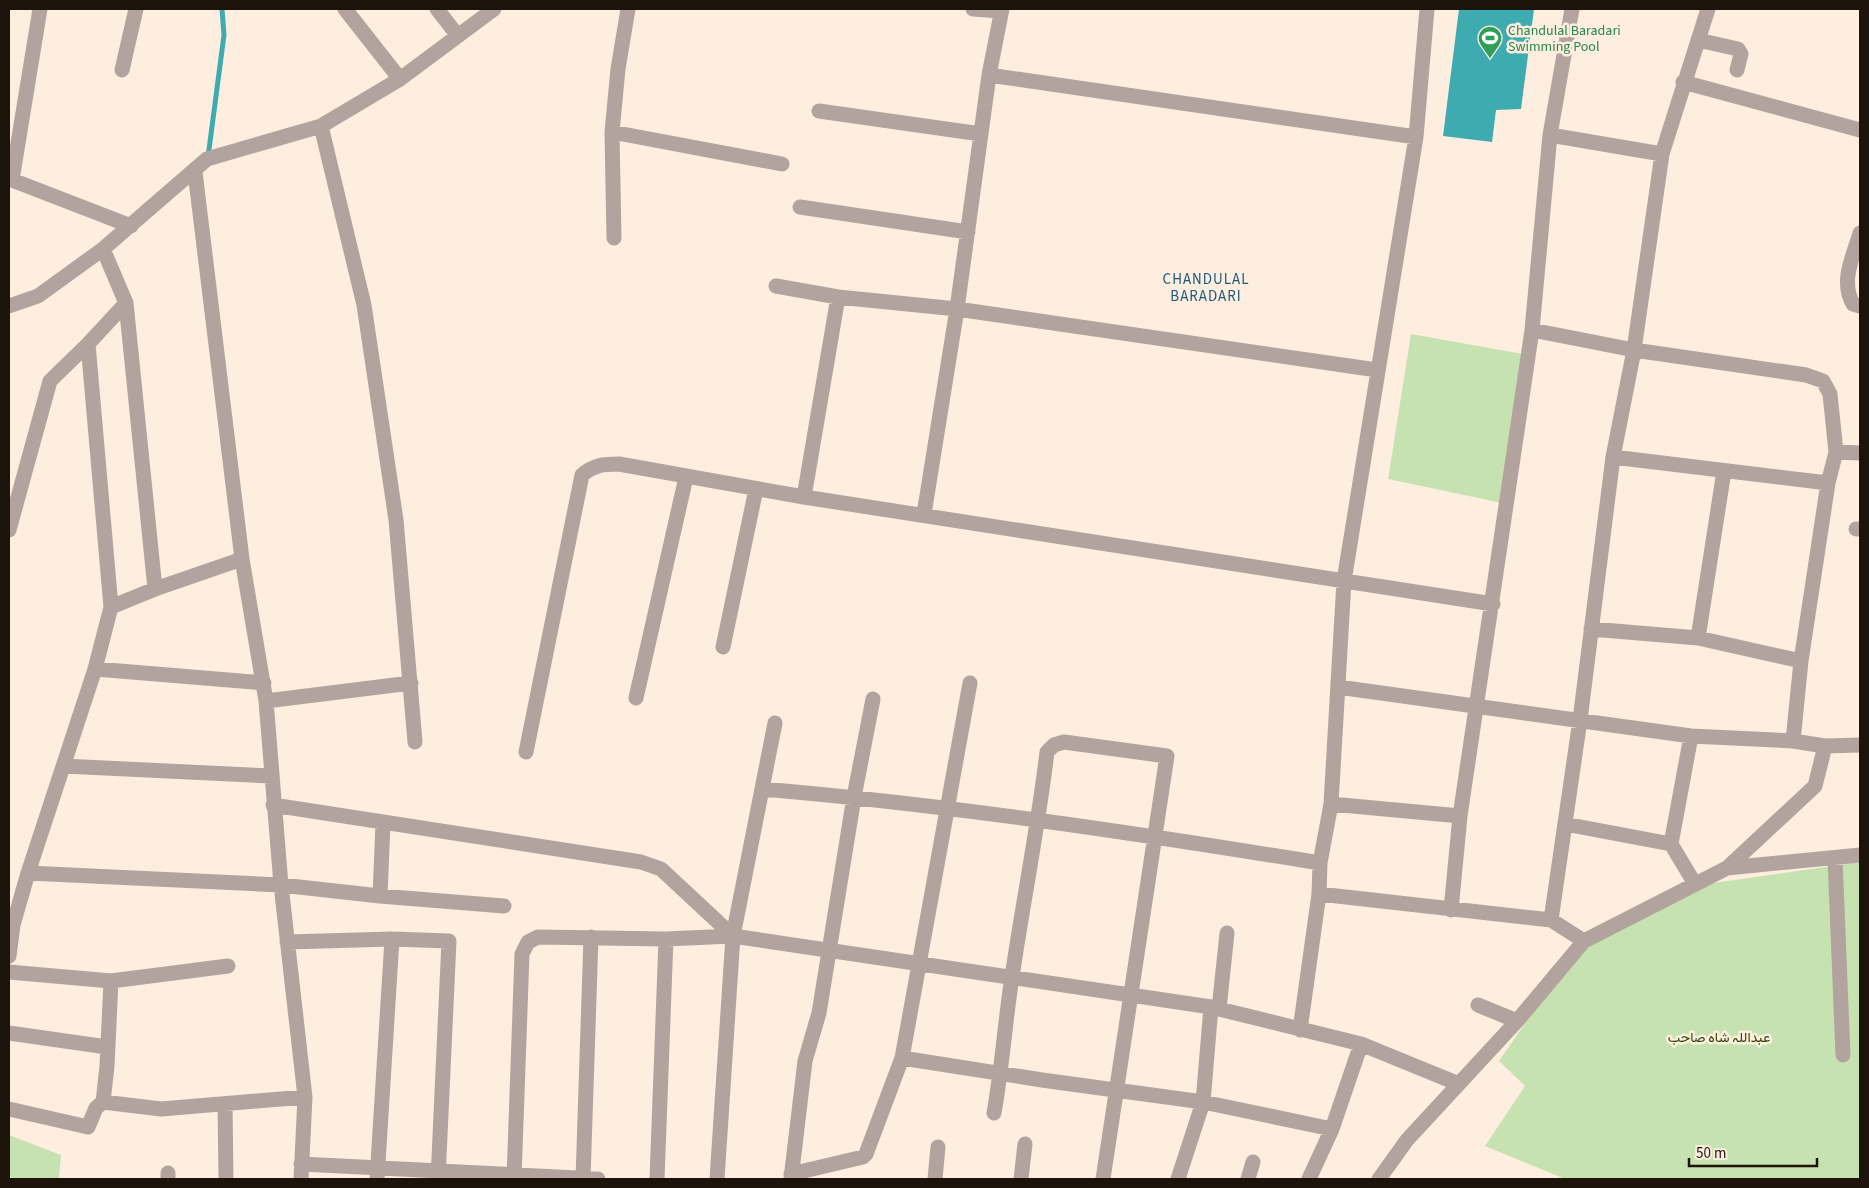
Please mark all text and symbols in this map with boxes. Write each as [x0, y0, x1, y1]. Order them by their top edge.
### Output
place label: Chandulal Baradari Swimming Pool [1508, 21, 1621, 57]
sports icon: Chandulal Baradari Swimming Pool [1477, 25, 1503, 59]
district label: CHANDULAL BARADARI [1163, 269, 1249, 307]
park label: عبداللہ شاہ صاحب [1668, 1028, 1770, 1048]
scale bar [1689, 1136, 1816, 1168]
text: 50 m [1696, 1143, 1726, 1164]

